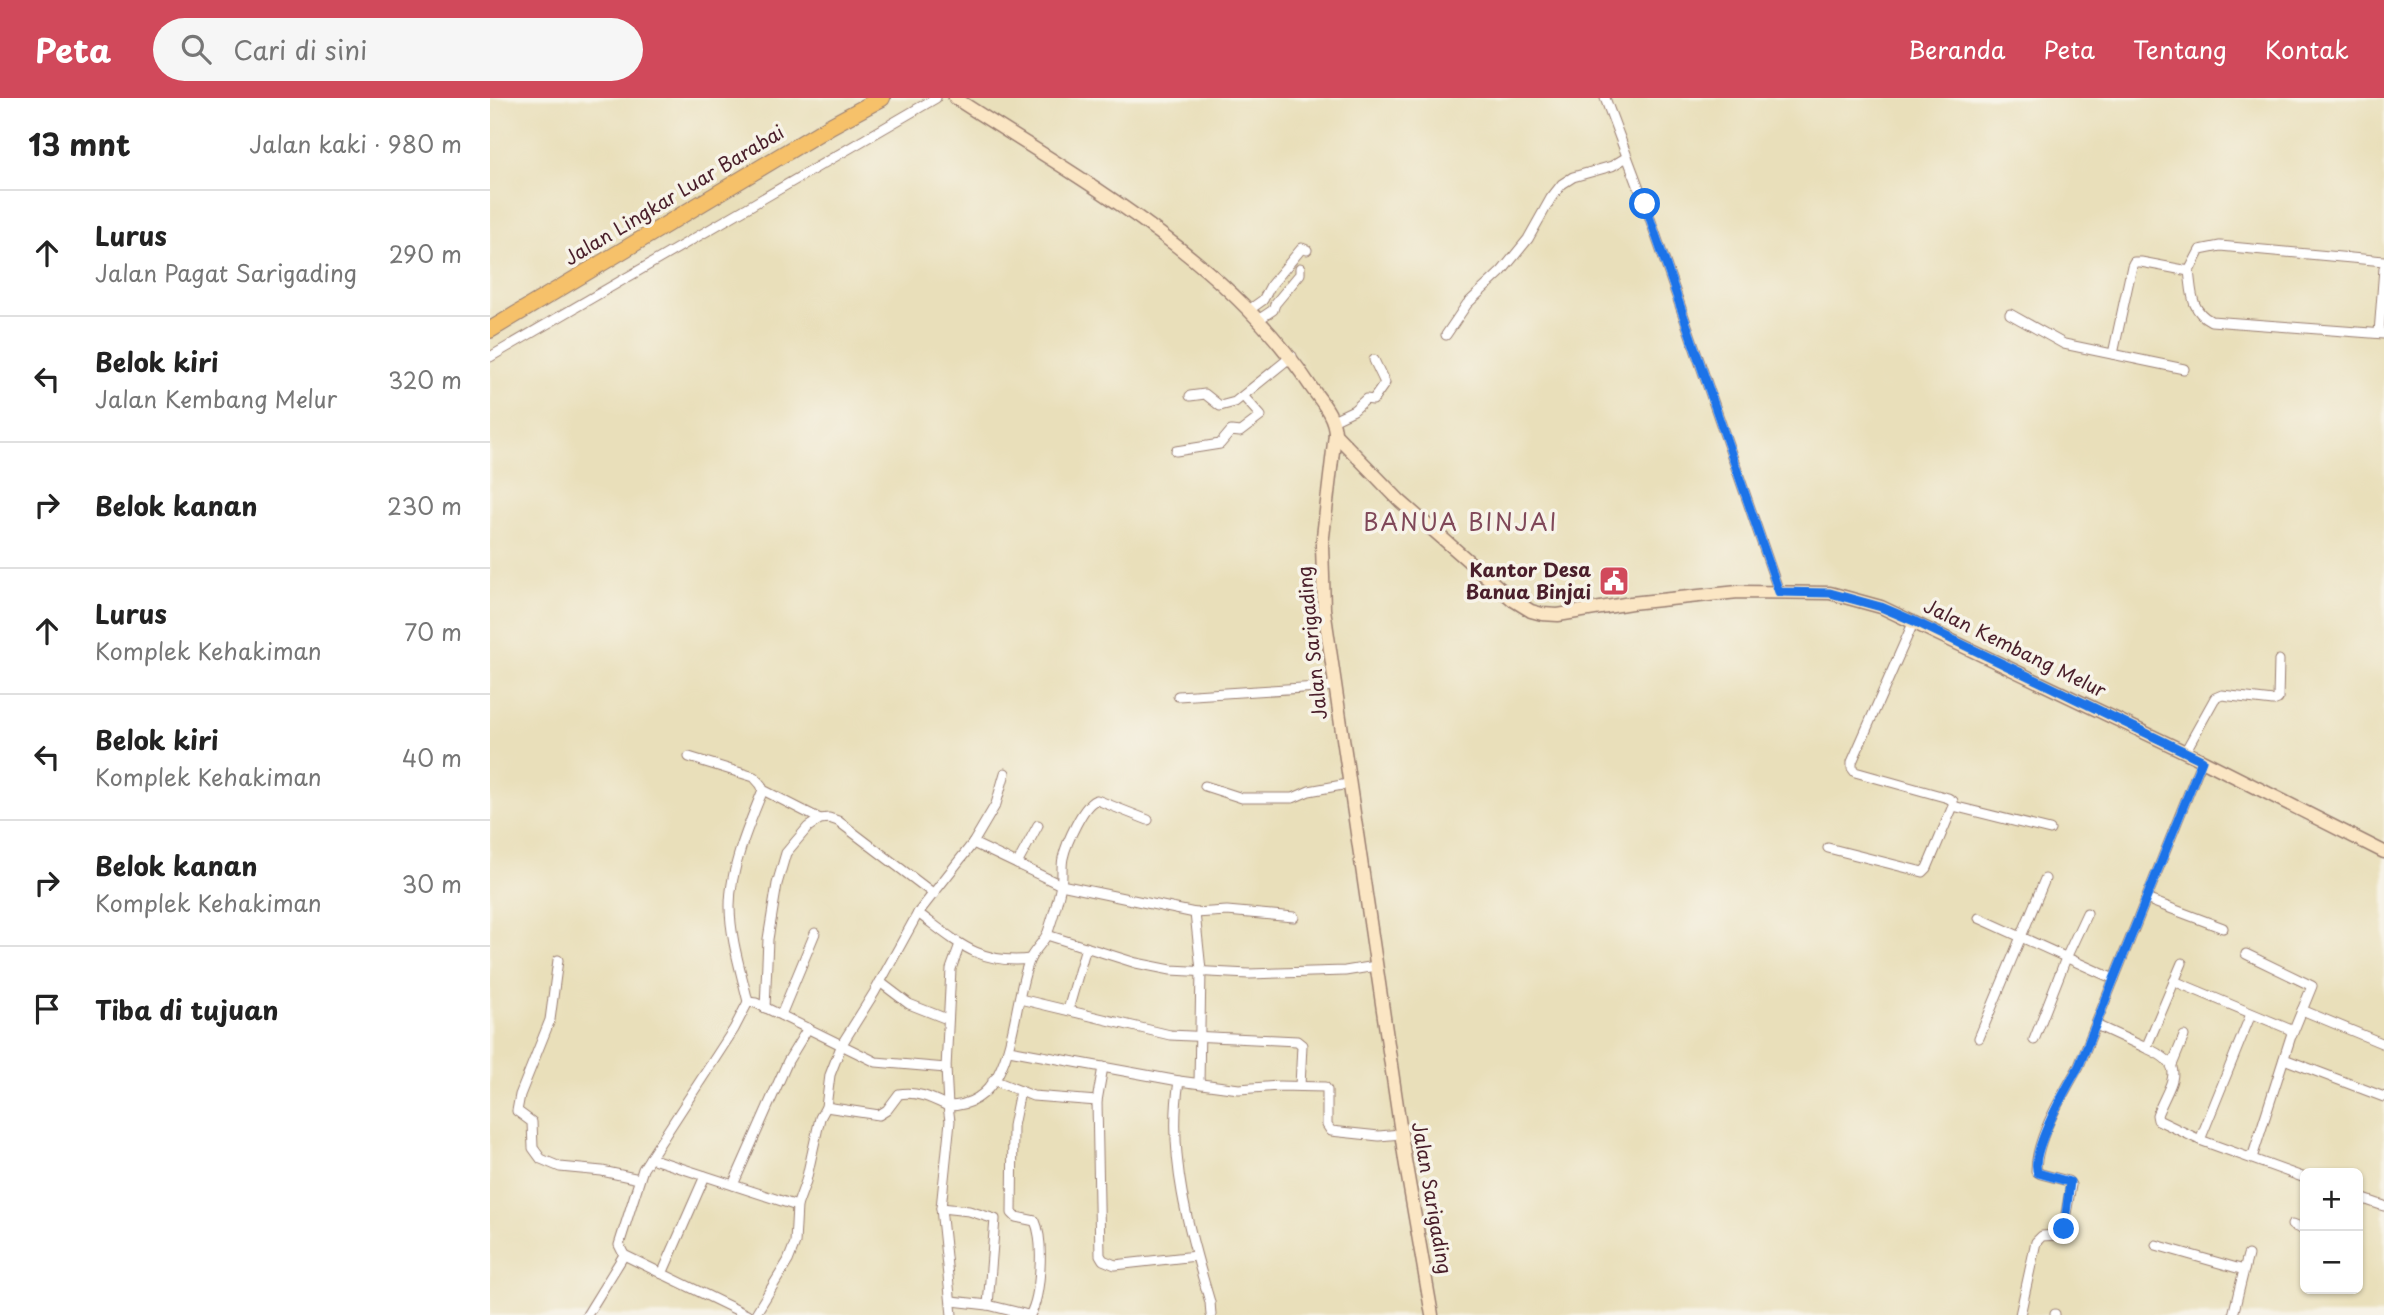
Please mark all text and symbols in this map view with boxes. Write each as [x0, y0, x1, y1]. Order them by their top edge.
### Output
search box [153, 18, 643, 81]
text: Peta [35, 24, 111, 74]
icon: search [177, 30, 215, 68]
text: Cari di sini [233, 30, 367, 69]
text: Beranda [1908, 31, 2005, 67]
text: Peta [2043, 31, 2095, 67]
text: Tentang [2133, 31, 2227, 67]
text: Kontak [2265, 31, 2349, 67]
street label: Jalan Lingkar Luar Barabai [558, 117, 789, 271]
text: 13 mnt [28, 121, 131, 166]
text: Jalan kaki · 980 m [249, 126, 462, 161]
route start [1629, 188, 1660, 219]
text: Lurus [95, 216, 167, 255]
icon: ahead [28, 234, 66, 272]
text: 290 m [389, 236, 462, 271]
text: Jalan Pagat Sarigading [95, 255, 357, 290]
text: Belok kiri [95, 342, 218, 381]
icon: left [28, 360, 66, 398]
text: 320 m [388, 362, 462, 397]
text: Jalan Kembang Melur [95, 381, 337, 416]
icon: right [28, 486, 66, 524]
text: Belok kanan [95, 486, 257, 525]
text: 230 m [387, 488, 462, 523]
district label: BANUA BINJAI [1363, 504, 1559, 539]
place label: Kantor Desa Banua Binjai [1465, 555, 1591, 605]
public building icon: Kantor Desa Banua Binjai [1597, 564, 1631, 598]
street label: Jalan Sarigading [1289, 565, 1333, 721]
street label: Jalan Kembang Melur [1919, 591, 2112, 704]
text: Lurus [95, 594, 167, 633]
icon: ahead [28, 612, 66, 650]
text: 70 m [404, 614, 462, 649]
text: Komplek Kehakiman [95, 633, 322, 668]
text: Belok kiri [95, 720, 218, 759]
icon: left [28, 738, 66, 776]
text: 40 m [402, 740, 462, 775]
text: Komplek Kehakiman [95, 759, 322, 794]
text: Belok kanan [95, 846, 257, 885]
icon: right [28, 864, 66, 902]
text: 30 m [401, 866, 462, 901]
text: Komplek Kehakiman [95, 885, 322, 920]
icon: arrive [28, 990, 66, 1028]
text: Tiba di tujuan [95, 990, 279, 1029]
street label: Jalan Sarigading [1406, 1119, 1460, 1276]
map controls [2300, 1168, 2363, 1294]
button: + [2300, 1168, 2363, 1231]
route end [2048, 1213, 2079, 1244]
button: − [2300, 1231, 2363, 1294]

